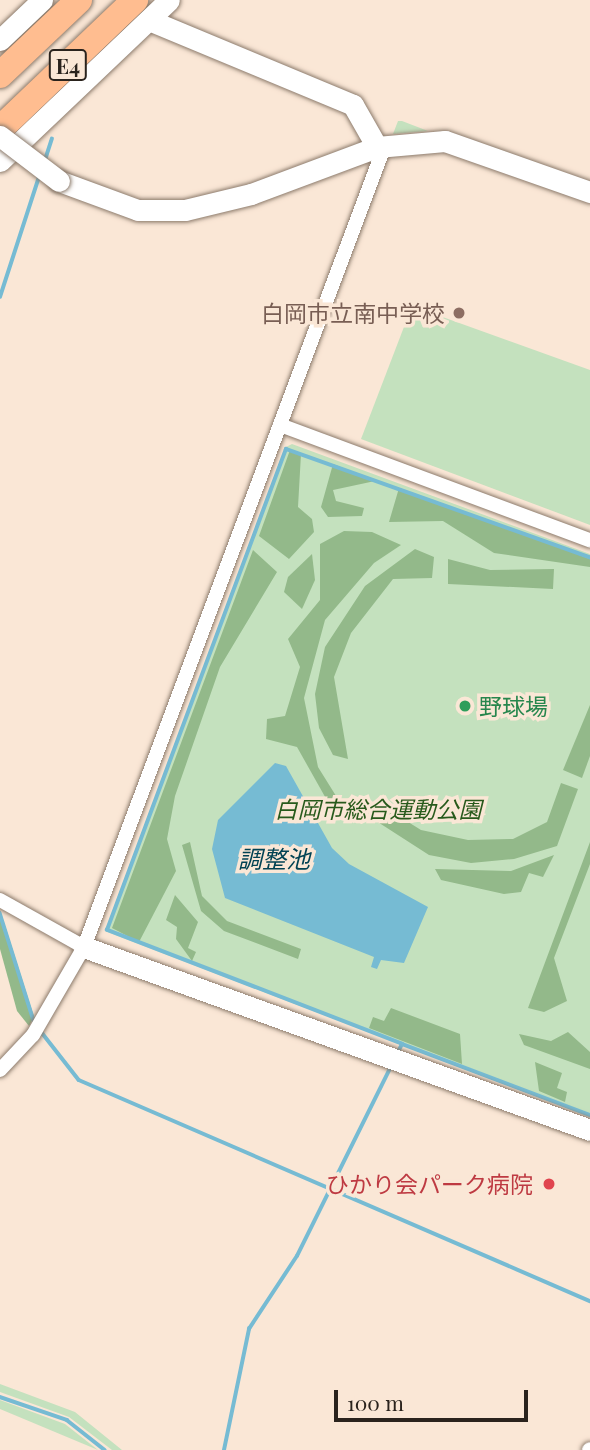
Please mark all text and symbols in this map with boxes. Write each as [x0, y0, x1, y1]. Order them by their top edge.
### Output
road number: E4 [49, 48, 87, 82]
place label: 白岡市立南中学校 [261, 299, 445, 327]
marker: 白岡市立南中学校 [451, 305, 467, 321]
place label: 野球場 [479, 692, 548, 720]
marker: 野球場 [457, 698, 473, 714]
park label: 白岡市総合運動公園 [275, 795, 481, 823]
water label: 調整池 [238, 845, 310, 873]
place label: ひかり会パーク病院 [326, 1170, 533, 1198]
marker: ひかり会パーク病院 [539, 1174, 559, 1194]
scale bar [338, 1376, 532, 1420]
text: 100 m [347, 1388, 404, 1416]

